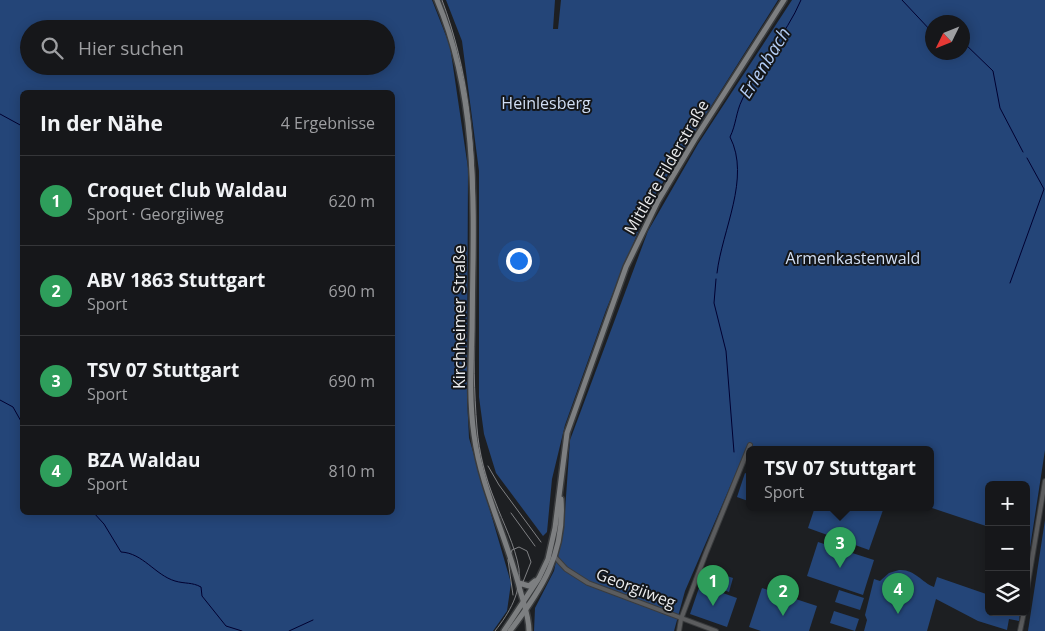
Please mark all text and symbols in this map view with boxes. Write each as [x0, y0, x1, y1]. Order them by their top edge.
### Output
north arrow [925, 15, 970, 60]
search box [20, 20, 395, 75]
water label: Erlenbach [733, 22, 795, 102]
icon: search [38, 34, 66, 62]
text: Hier suchen [78, 35, 184, 61]
park label: Heinlesberg [501, 92, 591, 114]
street label: Mittlere Filderstraße [619, 96, 714, 238]
text: In der Nähe [40, 109, 163, 137]
text: 4 Ergebnisse [281, 112, 375, 134]
text: Croquet Club Waldau [87, 177, 287, 203]
text: 1 [51, 190, 61, 212]
text: 620 m [329, 190, 375, 212]
text: Sport · Georgiiweg [87, 203, 224, 225]
street label: Kirchheimer Straße [448, 245, 470, 389]
park label: Armenkastenwald [786, 247, 920, 269]
your location [506, 248, 532, 274]
text: ABV 1863 Stuttgart [87, 267, 265, 293]
text: 2 [51, 280, 61, 302]
text: 690 m [329, 280, 375, 302]
text: Sport [87, 293, 127, 315]
text: TSV 07 Stuttgart [87, 357, 239, 383]
text: 3 [51, 370, 61, 392]
text: 690 m [329, 370, 375, 392]
text: Sport [87, 383, 127, 405]
popup [746, 446, 934, 511]
text: BZA Waldau [87, 447, 200, 473]
text: TSV 07 Stuttgart [764, 455, 916, 481]
text: 4 [51, 460, 61, 482]
text: 810 m [329, 460, 375, 482]
text: Sport [87, 473, 127, 495]
text: Sport [764, 481, 804, 503]
map controls [985, 481, 1030, 616]
button: + [985, 481, 1030, 526]
button: − [985, 526, 1030, 571]
pin: 3 [824, 527, 856, 568]
street label: Georgiiweg [593, 563, 679, 613]
pin: 1 [697, 565, 729, 606]
button: layers [985, 571, 1030, 616]
pin: 4 [882, 573, 914, 614]
pin: 2 [767, 575, 799, 616]

